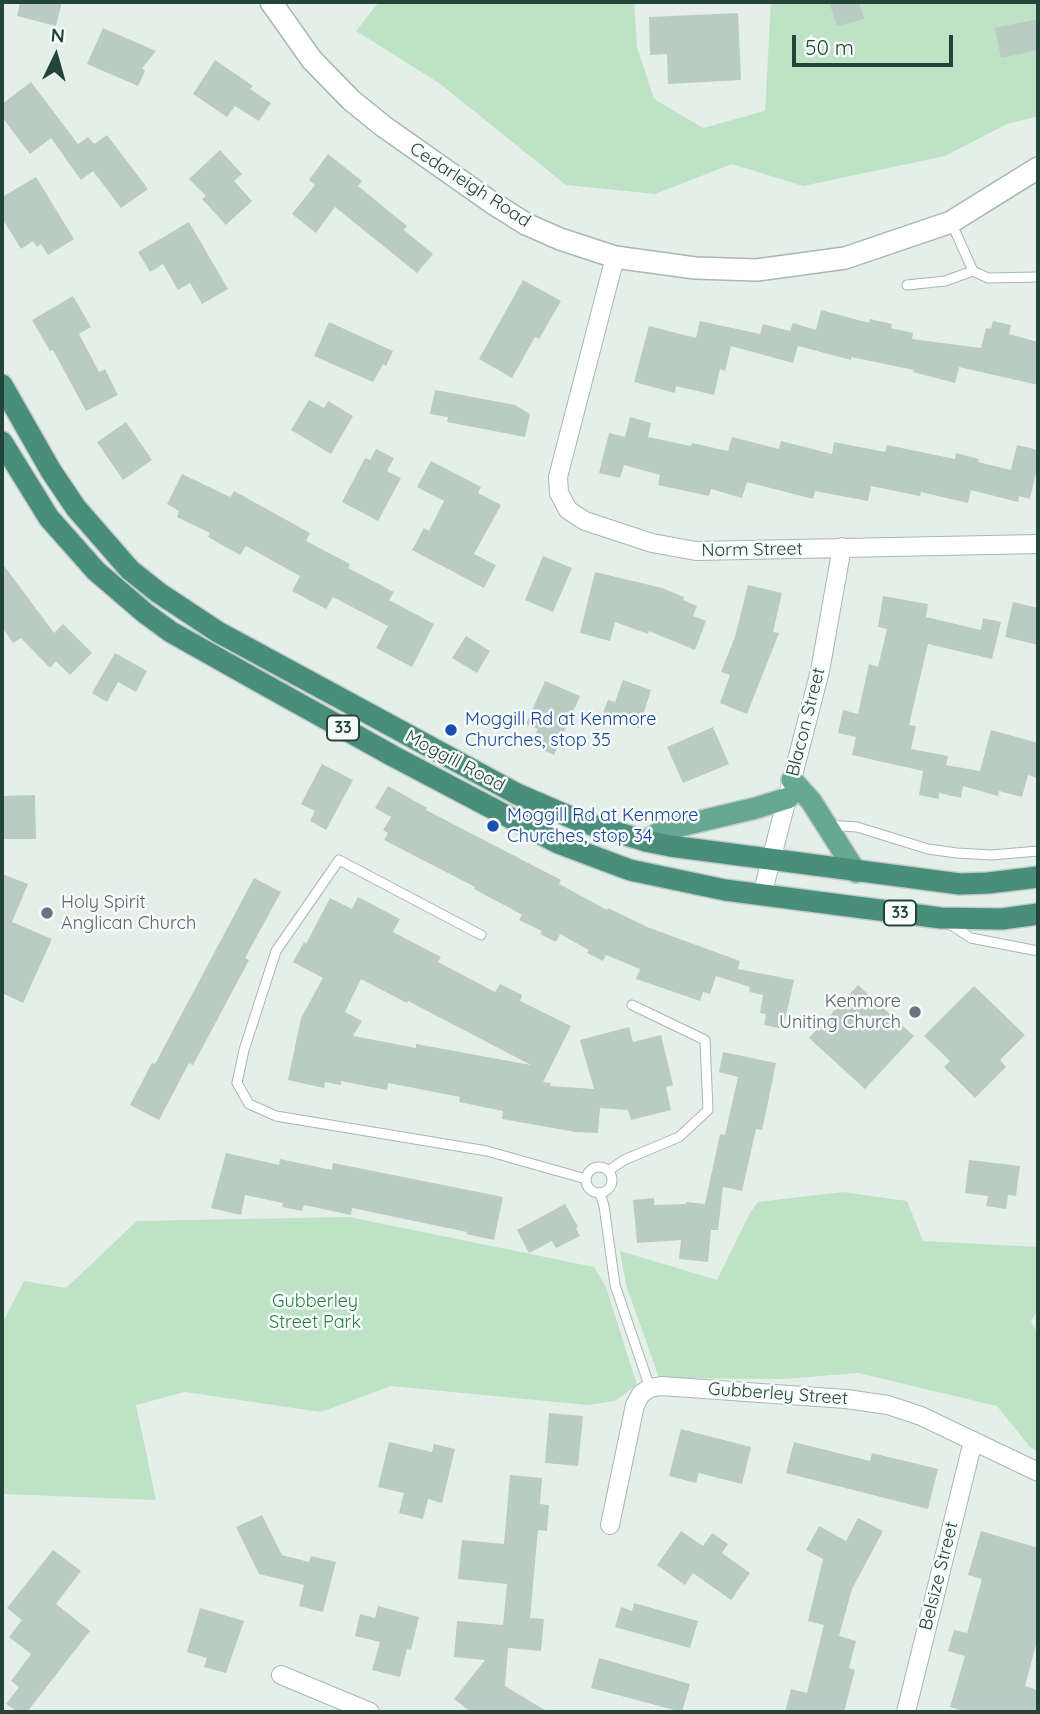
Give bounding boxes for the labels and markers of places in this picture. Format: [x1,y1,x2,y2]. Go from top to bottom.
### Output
place label: Moggill Rd at Kenmore Churches, stop 35 [465,709,656,752]
marker: Moggill Rd at Kenmore Churches, stop 35 [443,722,459,738]
place label: Moggill Rd at Kenmore Churches, stop 34 [507,805,698,848]
marker: Moggill Rd at Kenmore Churches, stop 34 [485,818,501,834]
place label: Holy Spirit Anglican Church [61,892,196,934]
marker: Holy Spirit Anglican Church [39,905,55,921]
place label: Kenmore Uniting Church [779,991,901,1034]
marker: Kenmore Uniting Church [907,1004,923,1020]

